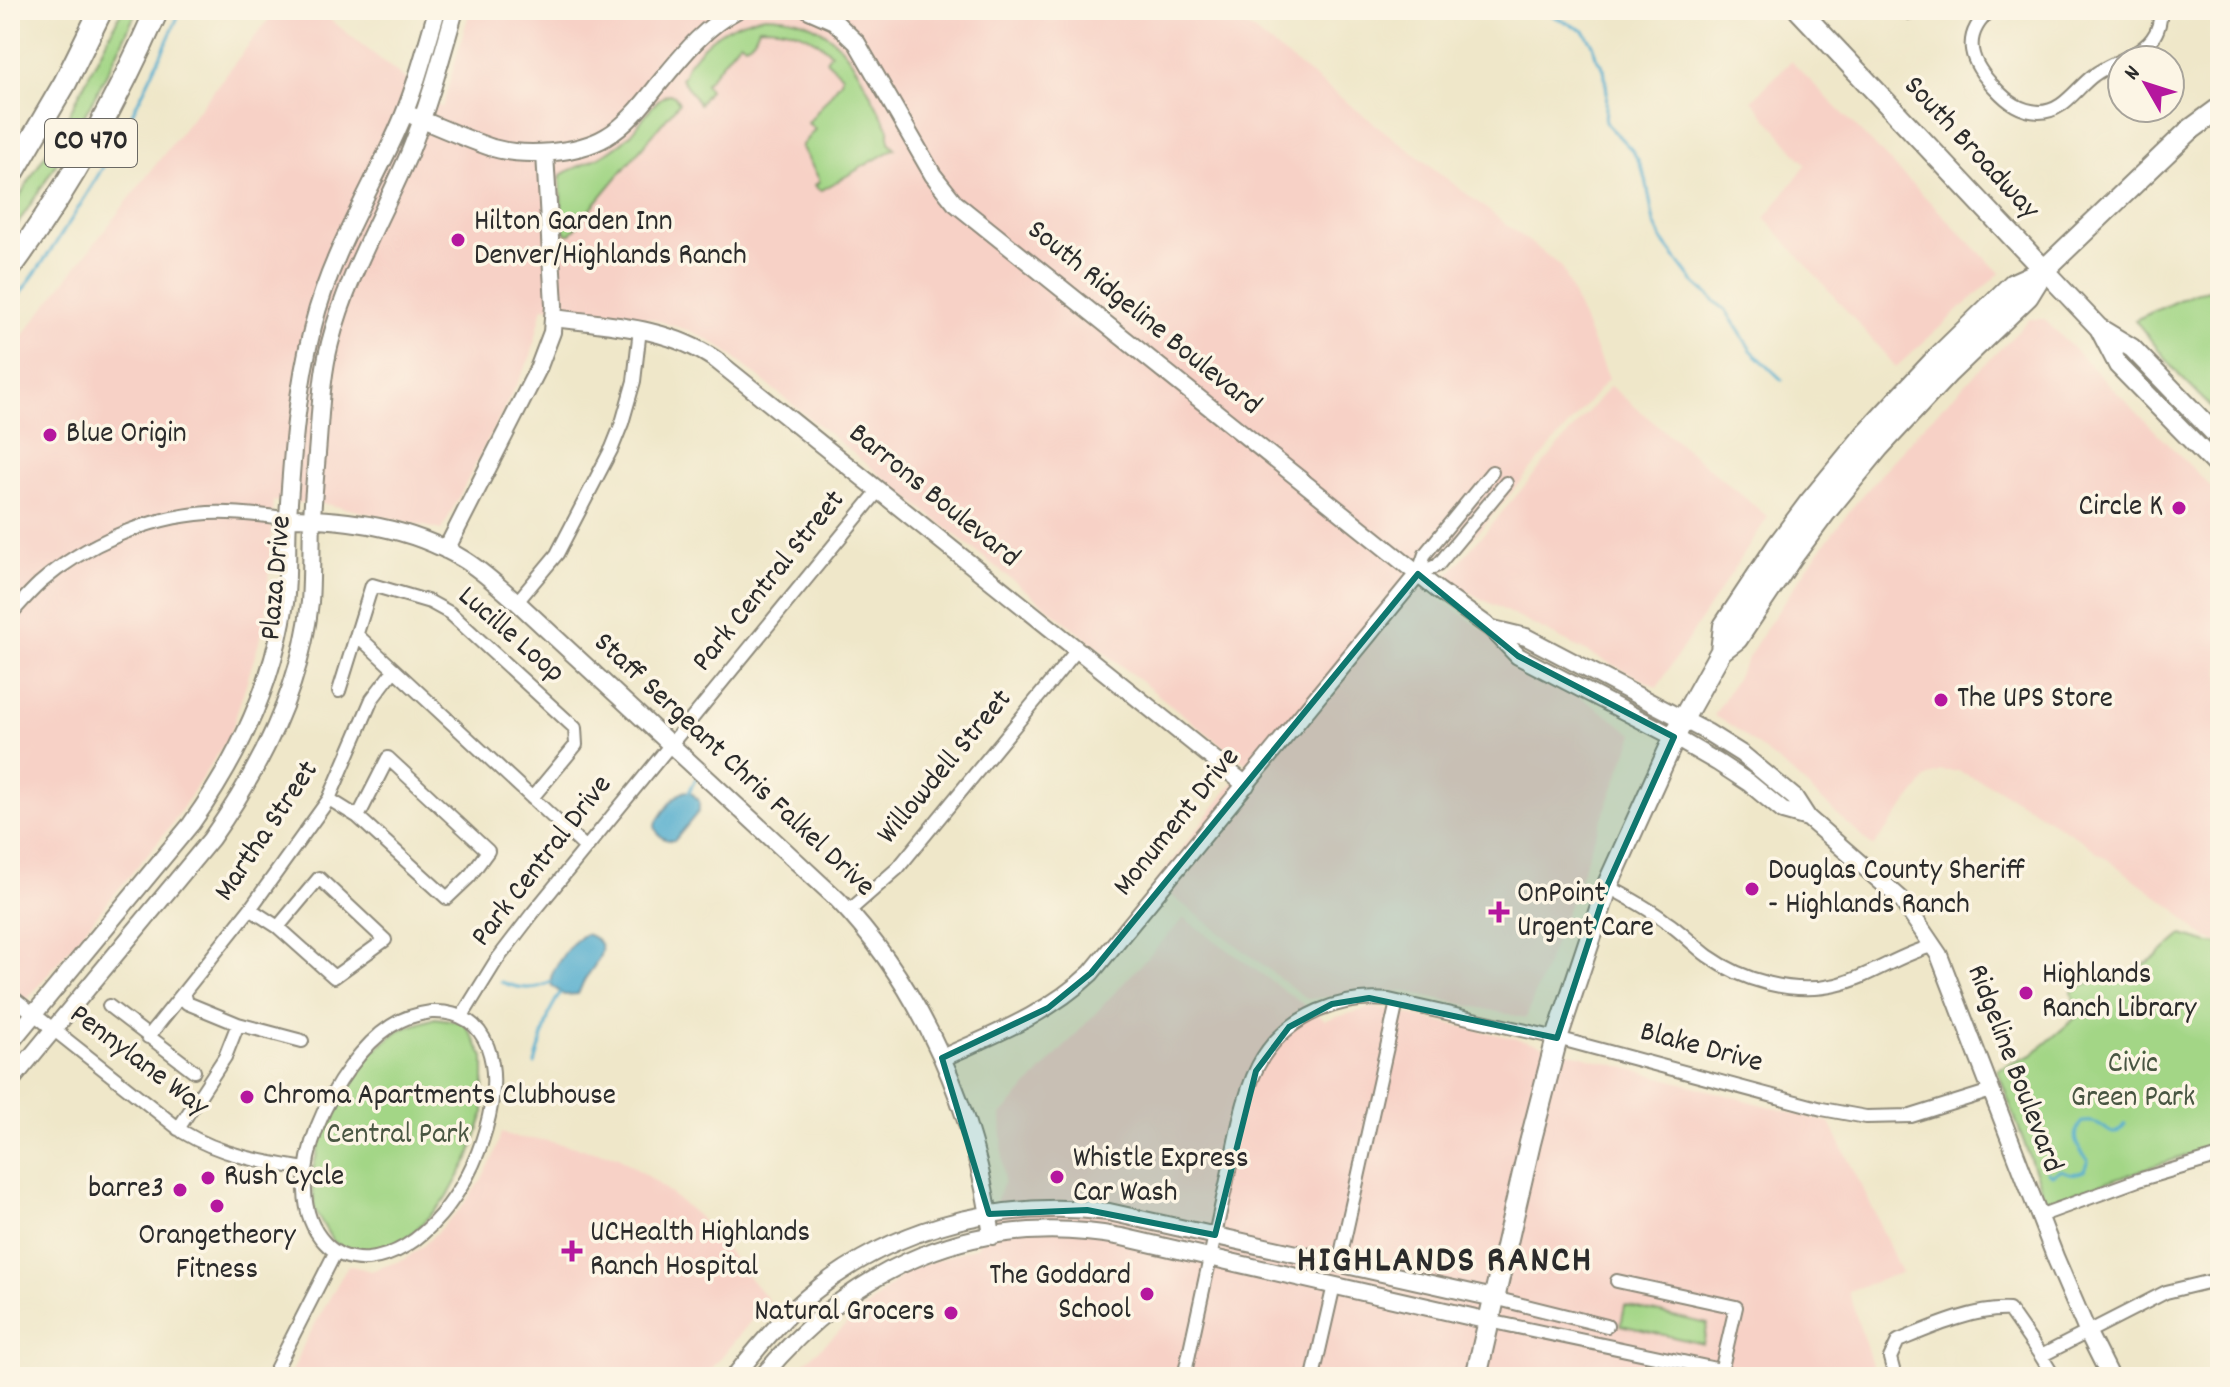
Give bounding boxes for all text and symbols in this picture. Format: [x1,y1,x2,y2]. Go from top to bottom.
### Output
north arrow [2106,44,2186,124]
text: N [2118,60,2149,88]
street label: South Broadway [1892,67,2049,231]
road number: CO 470 [45,119,137,167]
place label: Hilton Garden Inn Denver/Highlands Ranch [474,202,747,279]
street label: South Ridgeline Boulevard [1016,211,1270,427]
marker: Hilton Garden Inn Denver/Highlands Ranch [449,231,467,249]
place label: Blue Origin [66,414,187,457]
street label: Barrons Boulevard [838,414,1028,580]
marker: Blue Origin [41,426,59,444]
street label: Park Central Street [683,482,857,682]
place label: Circle K [2078,487,2163,530]
marker: Circle K [2170,499,2188,517]
street label: Plaza Drive [251,514,305,642]
street label: Lucille Loop [447,577,573,695]
street label: Staff Sergeant Chris Falkel Drive [582,623,884,909]
place label: The UPS Store [1957,679,2113,722]
street label: Willowdell Street [868,681,1024,855]
marker: The UPS Store [1932,691,1950,709]
street label: Monument Drive [1104,739,1252,907]
street label: Martha Street [205,753,331,911]
street label: Park Central Drive [462,767,624,957]
place label: Douglas County Sheriff - Highlands Ranch [1768,851,2026,928]
place label: OnPoint Urgent Care [1517,874,1654,951]
marker: Douglas County Sheriff - Highlands Ranch [1743,880,1761,898]
marker: OnPoint Urgent Care [1488,901,1510,923]
place label: Highlands Ranch Library [2042,955,2197,1032]
street label: Ridgeline Boulevard [1954,959,2072,1179]
marker: Highlands Ranch Library [2017,984,2035,1002]
street label: Pennylane Way [59,995,218,1129]
street label: Blake Drive [1635,1012,1767,1086]
park label: Civic Green Park [2071,1044,2195,1121]
place label: Chroma Apartments Clubhouse [263,1076,616,1119]
marker: Chroma Apartments Clubhouse [238,1088,256,1106]
park label: Central Park [326,1115,470,1158]
place label: Whistle Express Car Wash [1073,1139,1249,1216]
place label: Rush Cycle [224,1157,344,1200]
marker: Whistle Express Car Wash [1048,1168,1066,1186]
place label: barre3 [88,1169,164,1212]
marker: Rush Cycle [199,1169,217,1187]
marker: barre3 [171,1181,189,1199]
marker: Orangetheory Fitness [208,1197,226,1215]
place label: UCHealth Highlands Ranch Hospital [590,1213,810,1290]
place label: Orangetheory Fitness [138,1216,296,1293]
district label: HIGHLANDS RANCH [1297,1235,1593,1290]
marker: UCHealth Highlands Ranch Hospital [561,1240,583,1262]
place label: The Goddard School [989,1256,1131,1333]
marker: The Goddard School [1138,1285,1156,1303]
place label: Natural Grocers [754,1292,935,1335]
marker: Natural Grocers [942,1304,960,1322]

